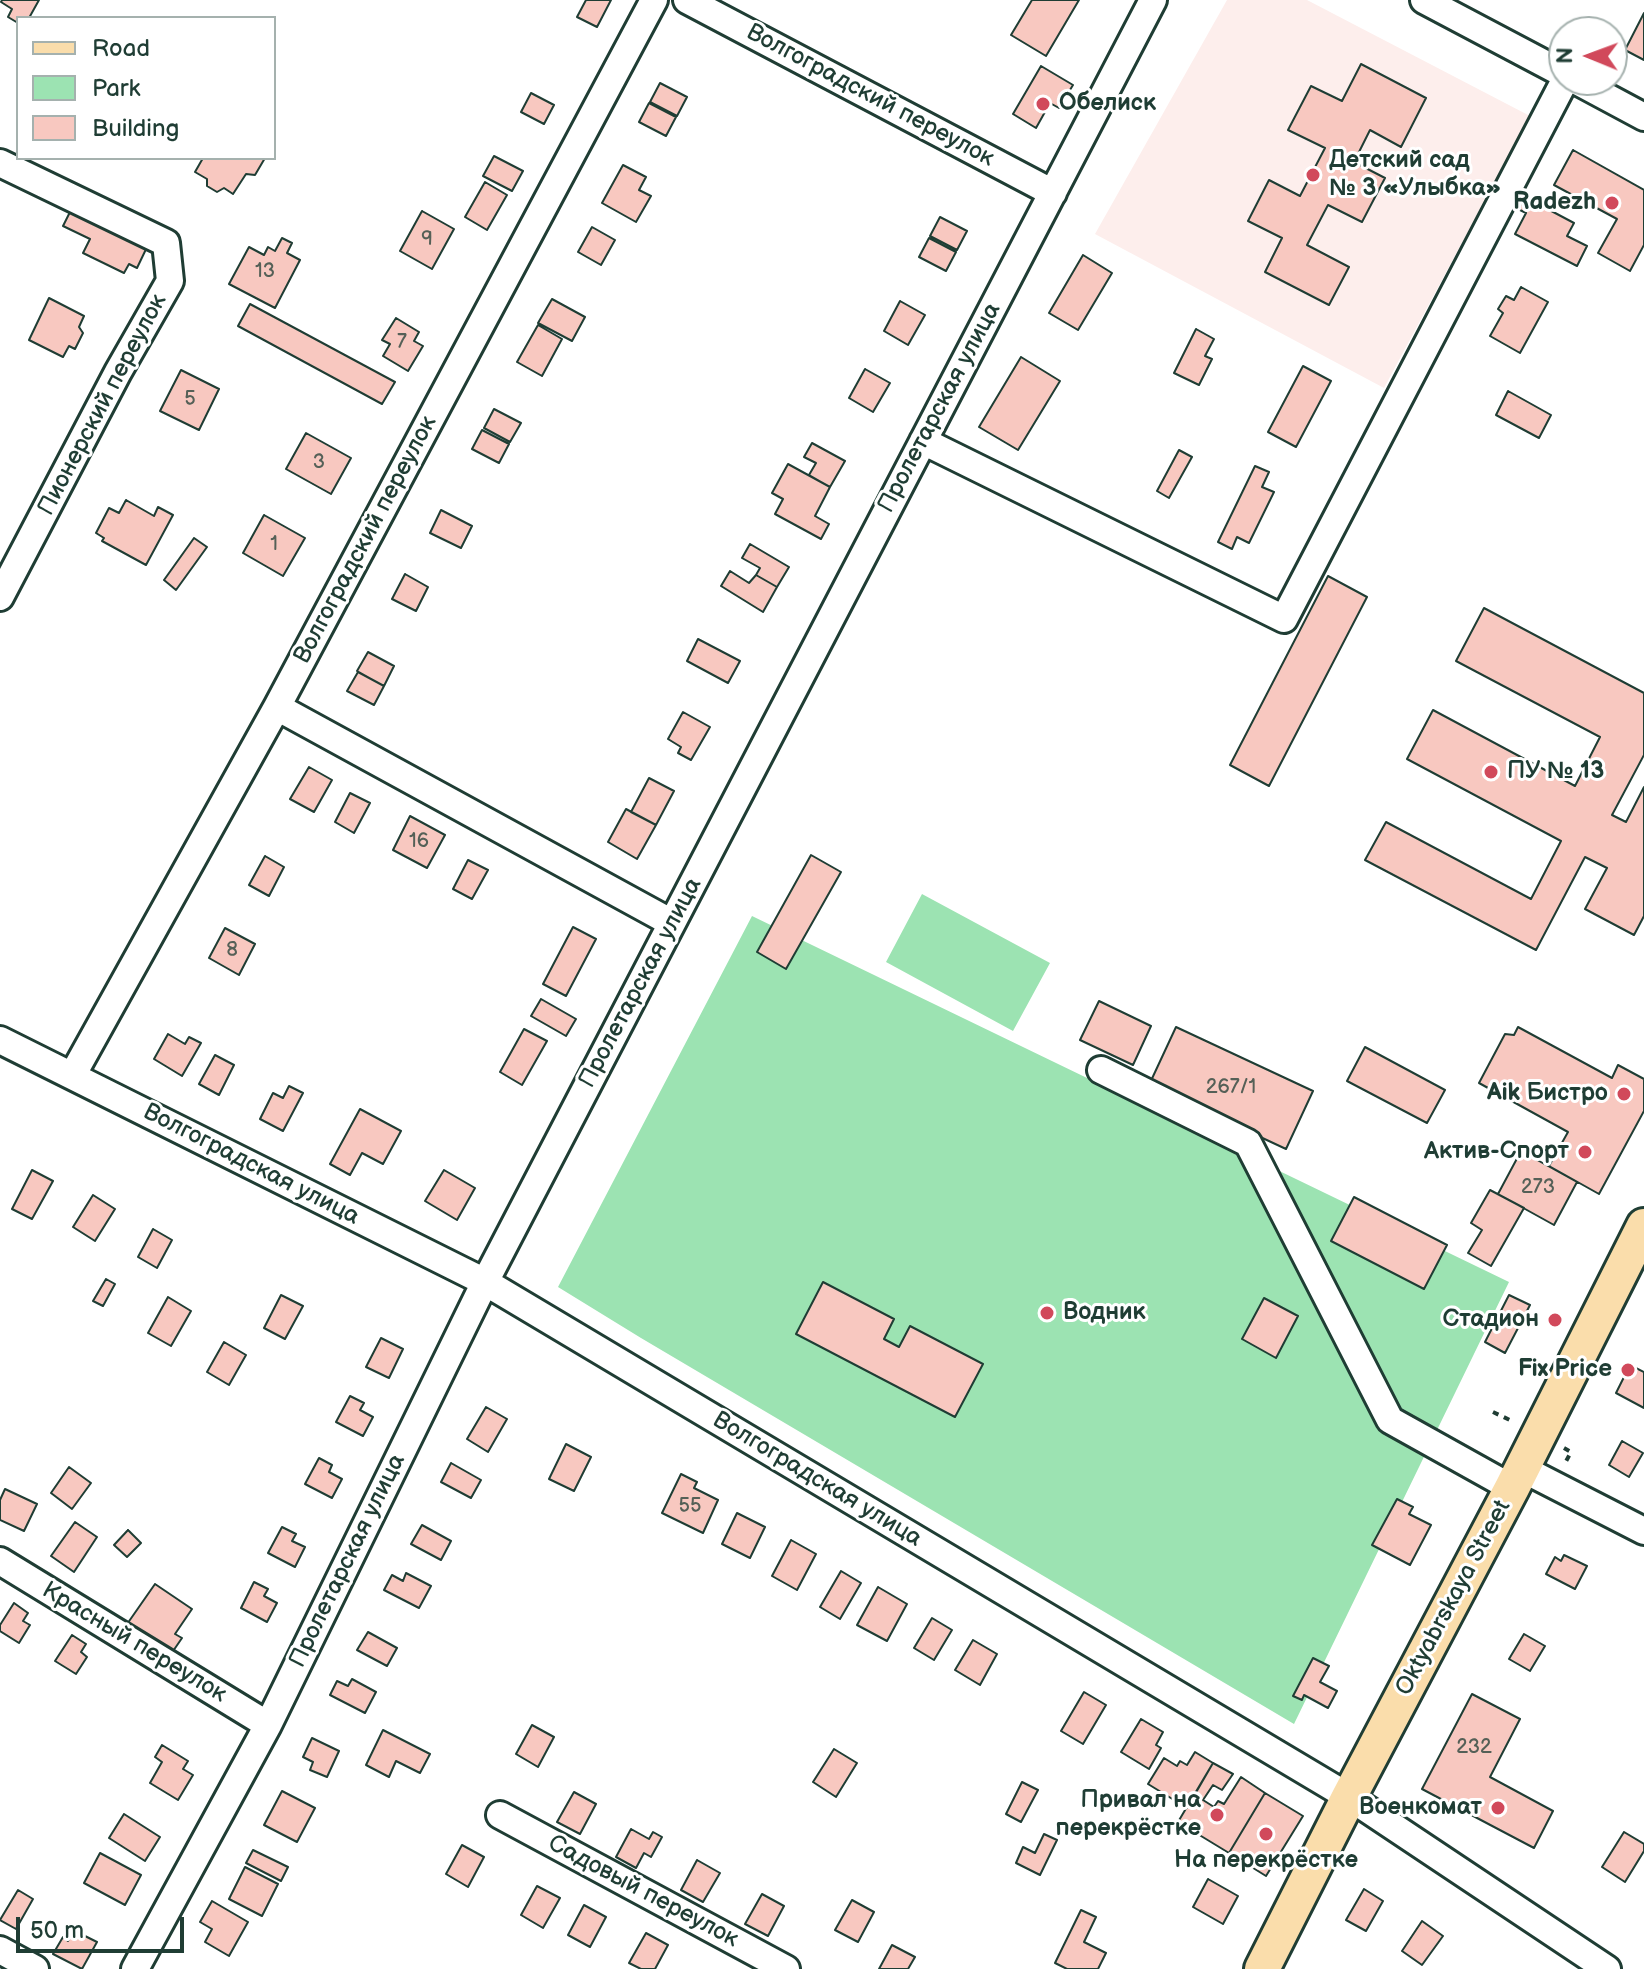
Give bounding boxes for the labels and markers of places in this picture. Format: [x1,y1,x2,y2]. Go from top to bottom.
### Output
place label: Обелиск [1059,90,1156,118]
marker: Обелиск [1034,95,1052,113]
place label: Детский сад № 3 «Улыбка» [1329,147,1501,203]
marker: Детский сад № 3 «Улыбка» [1304,166,1322,184]
place label: Radezh [1513,189,1596,217]
marker: Radezh [1603,194,1621,212]
place label: ПУ № 13 [1507,758,1604,786]
marker: ПУ № 13 [1482,763,1500,781]
place label: Aik Бистро [1487,1080,1608,1108]
marker: Aik Бистро [1615,1085,1633,1103]
place label: Актив-Спорт [1424,1138,1569,1166]
marker: Актив-Спорт [1576,1143,1594,1161]
place label: Водник [1063,1299,1145,1327]
marker: Водник [1038,1304,1056,1322]
place label: Стадион [1443,1306,1539,1334]
marker: Стадион [1546,1311,1564,1329]
place label: Fix Price [1518,1356,1612,1384]
marker: Fix Price [1619,1361,1637,1379]
place label: Привал на перекрёстке [1056,1787,1201,1843]
place label: Военкомат [1359,1794,1482,1822]
marker: Военкомат [1489,1799,1507,1817]
marker: Привал на перекрёстке [1208,1806,1226,1824]
marker: На перекрёстке [1257,1825,1275,1843]
place label: На перекрёстке [1174,1847,1358,1875]

